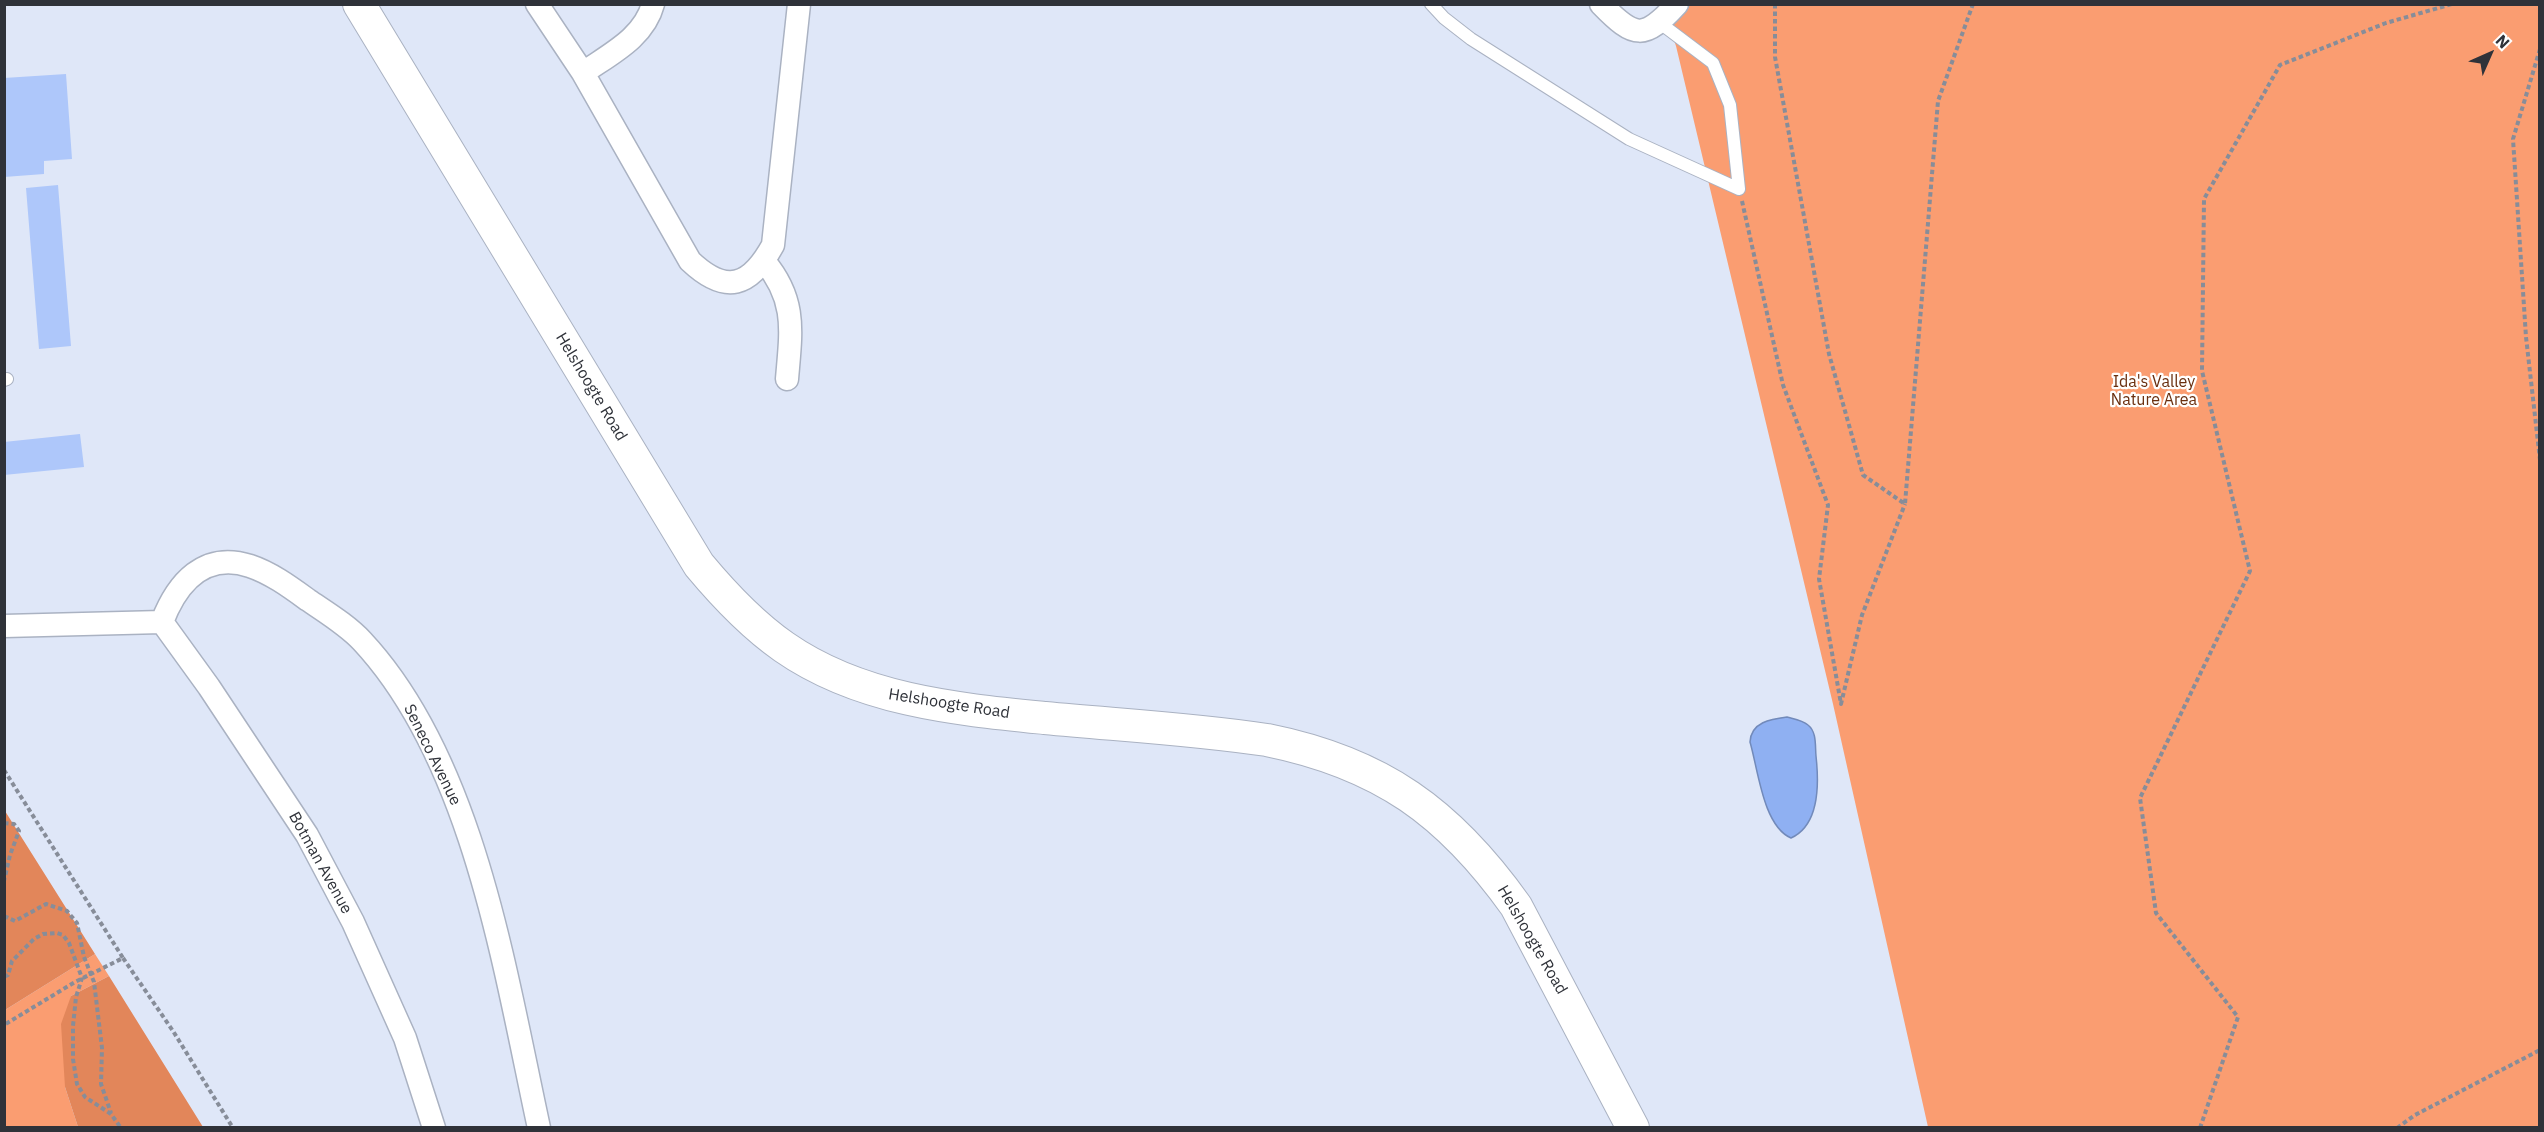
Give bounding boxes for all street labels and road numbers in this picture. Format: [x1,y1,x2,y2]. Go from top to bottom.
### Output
street label: Helshoogte Road [551,330,631,444]
street label: Helshoogte Road [887,685,1011,723]
street label: Seneco Avenue [399,701,465,809]
street label: Botman Avenue [284,809,356,917]
street label: Helshoogte Road [1493,882,1571,998]

